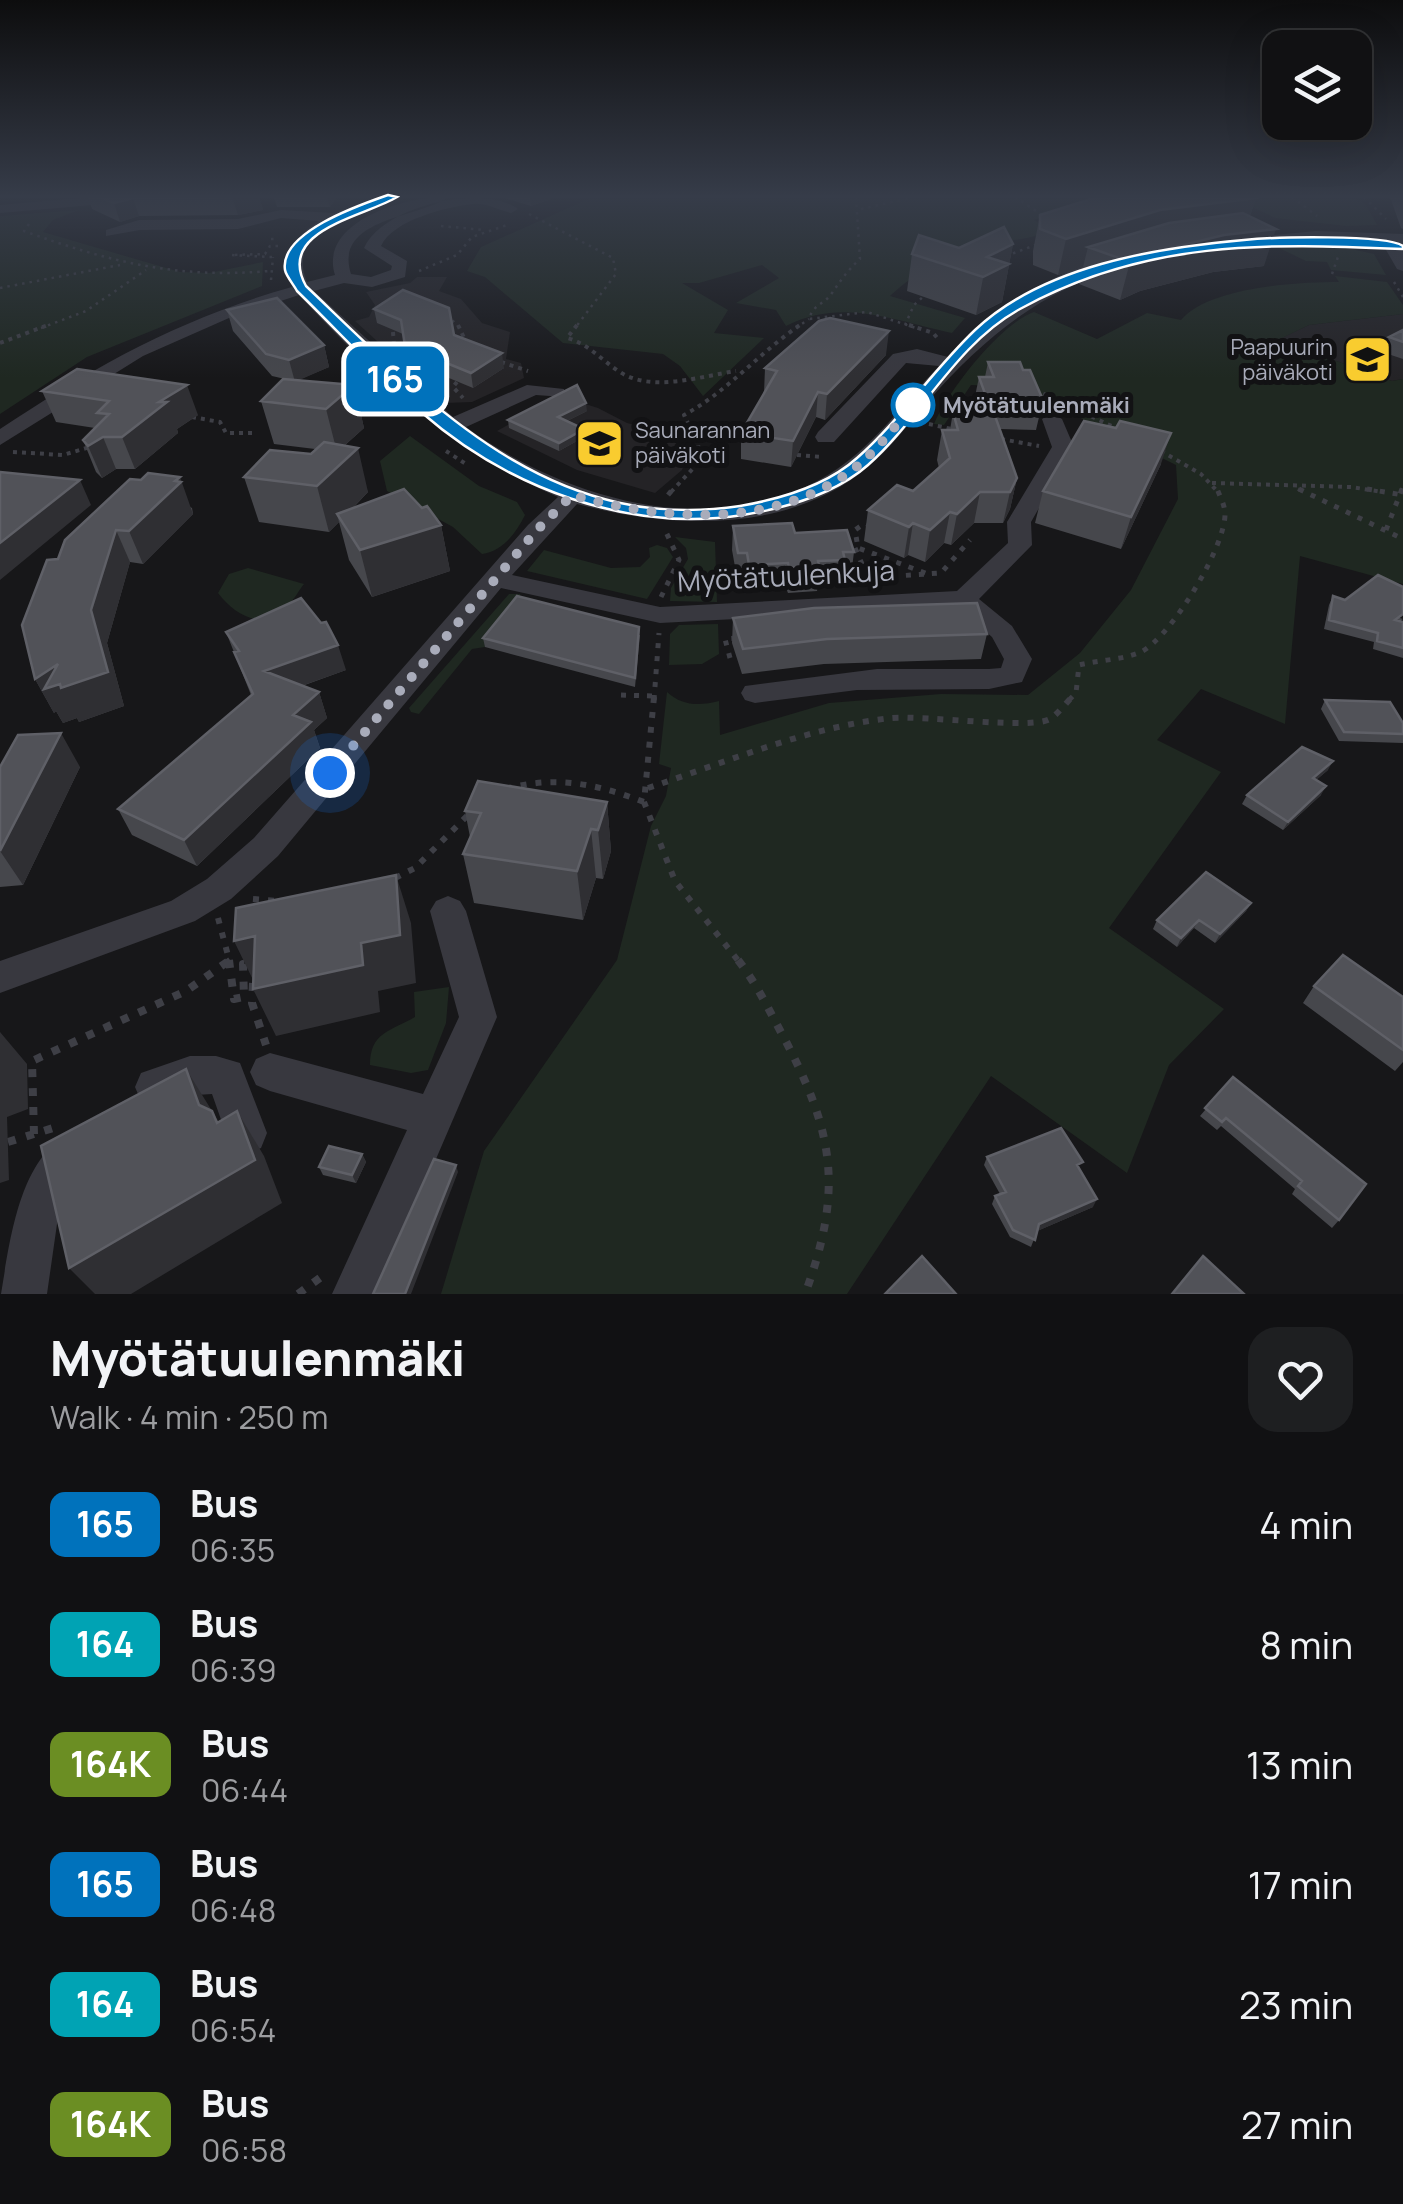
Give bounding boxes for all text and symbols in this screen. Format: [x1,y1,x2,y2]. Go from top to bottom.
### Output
map controls [1262,30,1372,140]
button: layers [1262,30,1372,140]
place label: Paapuurin päiväkoti [1230,332,1333,387]
school or university icon: Paapuurin päiväkoti [1342,334,1394,386]
line badge: 165 [338,346,452,412]
text: 165 [366,355,424,403]
marker: Myötätuulenmäki [892,384,934,426]
place label: Myötätuulenmäki [943,390,1130,420]
place label: Saunarannan päiväkoti [635,415,770,470]
school or university icon: Saunarannan päiväkoti [574,417,626,469]
street label: Myötätuulenkuja [676,550,896,600]
your location [305,748,355,798]
text: Myötätuulenmäki [50,1325,465,1390]
button: heart [1248,1327,1353,1432]
text: Walk · 4 min · 250 m [50,1395,328,1439]
text: Bus [190,1476,258,1528]
text: 4 min [1259,1498,1353,1550]
text: 165 [76,1500,134,1548]
text: 06:35 [190,1528,275,1572]
text: Bus [190,1596,258,1648]
text: 8 min [1260,1618,1353,1670]
text: 164 [76,1620,134,1668]
text: 06:39 [190,1648,277,1692]
text: Bus [201,1716,269,1768]
text: 13 min [1246,1738,1353,1790]
text: 164K [70,1740,151,1788]
text: 06:44 [201,1768,288,1812]
text: Bus [190,1836,258,1888]
text: 17 min [1248,1858,1353,1910]
text: 165 [76,1860,134,1908]
text: 06:48 [190,1888,276,1932]
text: Bus [190,1956,258,2008]
text: 23 min [1239,1978,1353,2030]
text: 164 [76,1980,134,2028]
text: 06:54 [190,2008,276,2052]
text: Bus [201,2076,269,2128]
text: 27 min [1241,2098,1353,2150]
text: 164K [70,2100,151,2148]
text: 06:58 [201,2128,287,2172]

